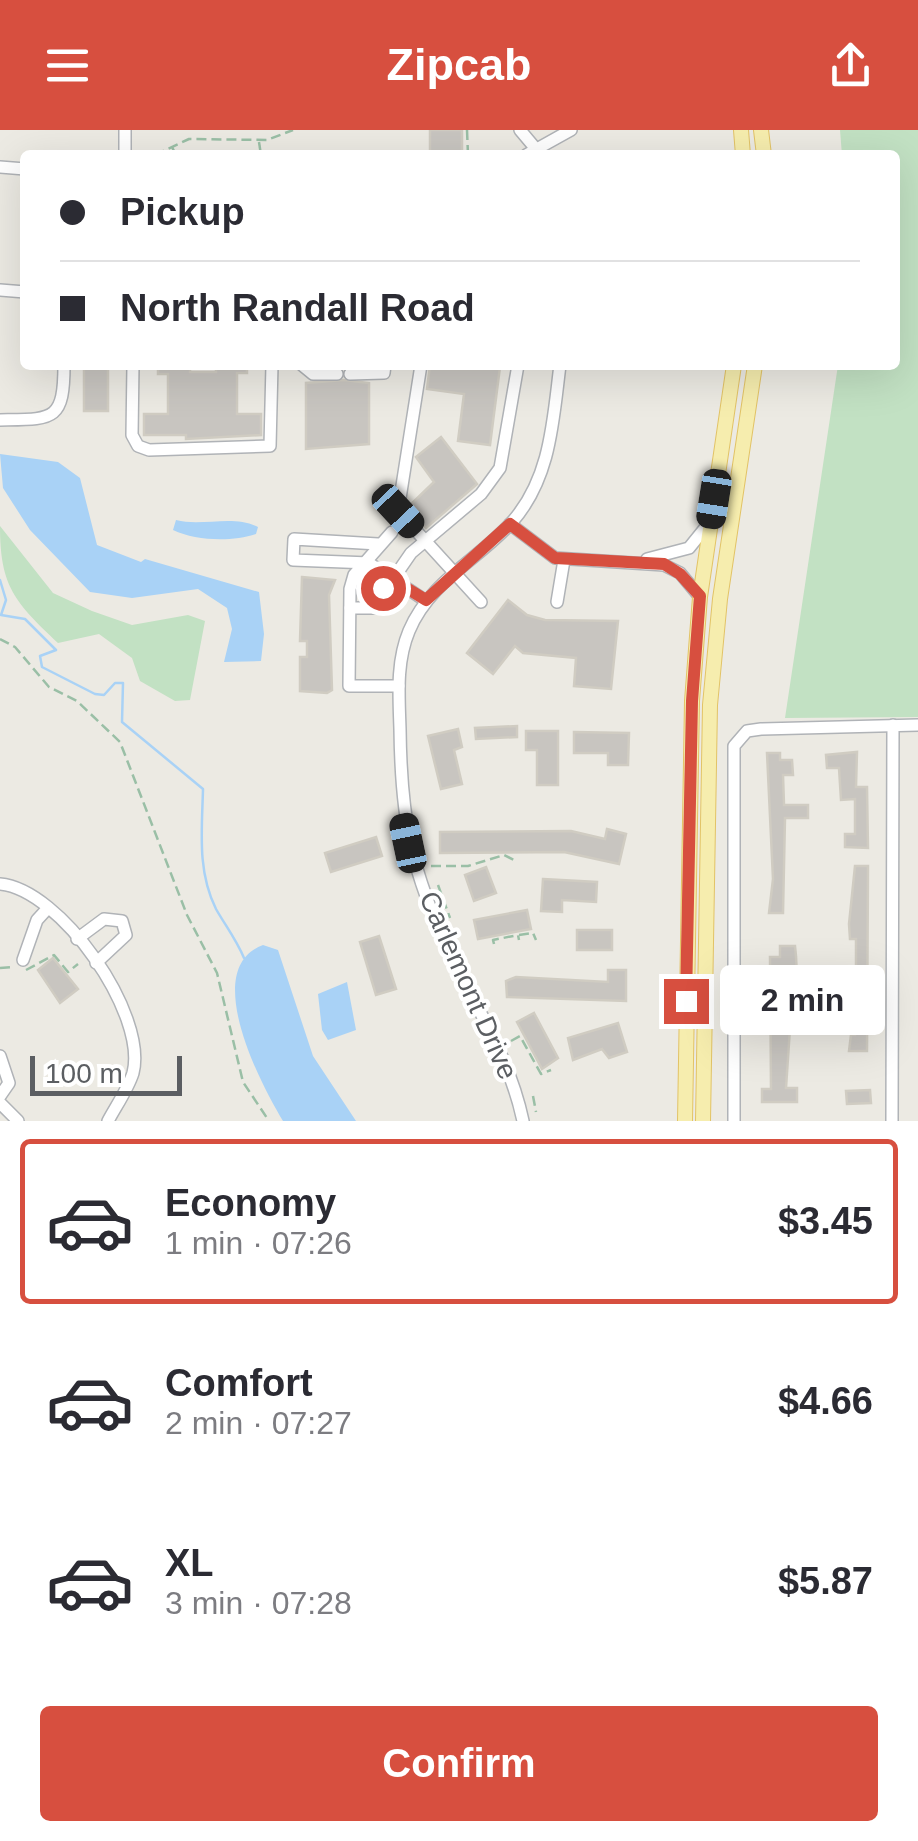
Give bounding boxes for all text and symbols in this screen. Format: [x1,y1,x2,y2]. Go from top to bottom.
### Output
icon: menu [40,38,95,93]
icon: share [823,38,878,93]
text: Zipcab [386,39,532,90]
text: Pickup [120,191,245,233]
text: North Randall Road [120,287,475,329]
car [694,467,734,531]
car [367,479,429,543]
route start [361,566,406,611]
car [387,811,429,875]
street label: Carlemont Drive [413,887,524,1084]
callout: 2 min [721,966,886,1036]
route end [664,979,709,1024]
text: 2 min [761,982,844,1018]
scale bar [30,1051,182,1096]
text: 100 m [45,1058,123,1089]
icon: car [45,1177,135,1267]
text: Economy [165,1182,336,1224]
text: $3.45 [778,1200,873,1242]
text: 1 min · 07:26 [165,1225,352,1261]
icon: car [45,1357,135,1447]
text: Comfort [165,1362,313,1404]
text: $4.66 [778,1380,873,1422]
text: 2 min · 07:27 [165,1405,352,1441]
icon: car [45,1537,135,1627]
text: XL [165,1542,214,1584]
text: $5.87 [778,1560,873,1602]
text: 3 min · 07:28 [165,1585,352,1621]
button: Confirm [40,1706,878,1821]

